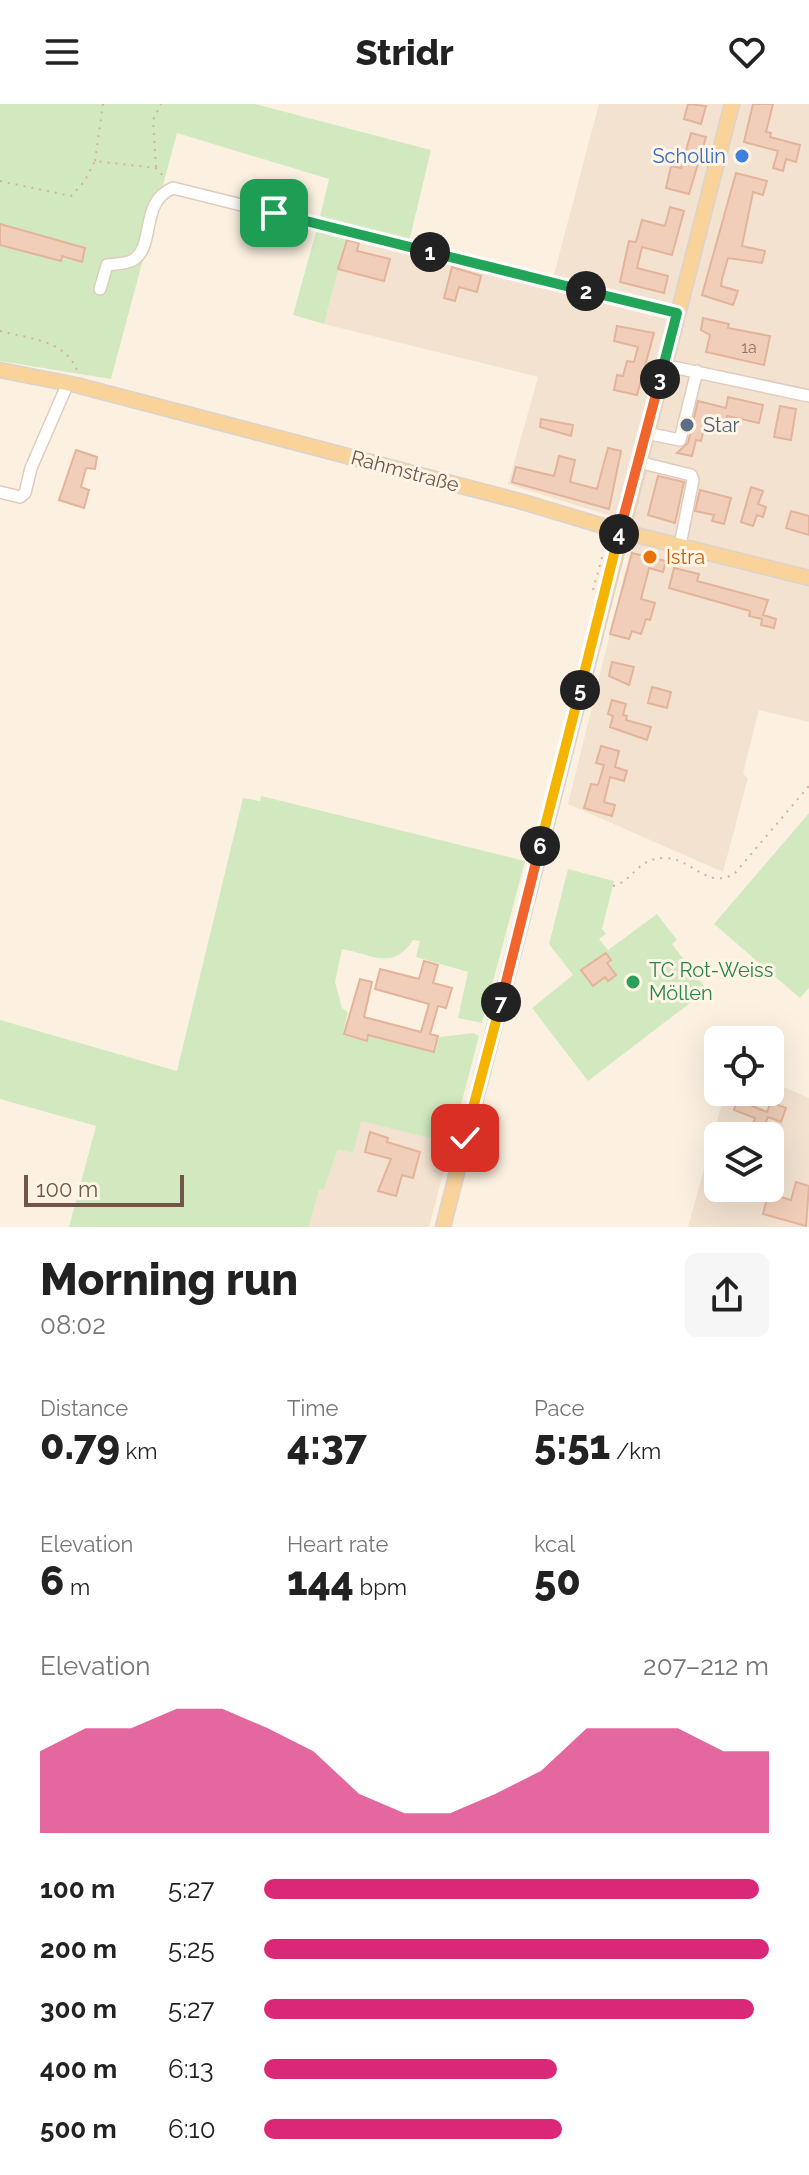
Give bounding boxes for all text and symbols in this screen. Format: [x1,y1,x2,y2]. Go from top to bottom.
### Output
icon: menu [40,30,84,74]
icon: heart [725,30,769,74]
text: Stridr [355,31,454,73]
place label: Schollin [652,144,726,168]
marker: Schollin [733,147,751,165]
pin [240,179,308,247]
icon: arrive [252,191,296,235]
pin: 1 [410,232,450,272]
text: 1 [425,239,435,265]
pin: 2 [566,271,606,311]
text: 2 [580,278,592,304]
house number: 1a [741,338,757,357]
pin: 3 [640,359,680,399]
text: 3 [654,366,666,392]
place label: Star [703,413,740,437]
marker: Star [678,416,696,434]
street label: Rahmstraße [348,445,462,497]
pin: 4 [599,514,639,554]
text: 4 [613,521,625,547]
place label: Istra [666,545,705,569]
marker: Istra [641,548,659,566]
pin: 5 [560,670,600,710]
text: 5 [574,677,586,703]
pin: 6 [520,826,560,866]
text: 6 [533,833,547,859]
place label: TC Rot-Weiss Möllen [649,958,773,1005]
marker: TC Rot-Weiss Möllen [624,973,642,991]
pin: 7 [481,982,521,1022]
text: 7 [495,989,507,1015]
map controls [704,1026,784,1202]
button: locate [704,1026,784,1106]
pin [431,1104,499,1172]
icon: check [443,1116,487,1160]
button: layers [704,1122,784,1202]
scale bar [24,1171,184,1207]
text: 100 m [36,1176,98,1202]
button: share [685,1253,769,1337]
text: Morning run [40,1254,298,1305]
text: 08:02 [40,1310,106,1340]
text: Distance [40,1395,128,1421]
text: Time [287,1395,338,1421]
text: Pace [534,1395,584,1421]
text: 0.79 [40,1421,120,1468]
text: 4:37 [287,1421,367,1468]
text: 5:51 [534,1421,610,1468]
text: km [120,1438,158,1464]
text: /km [610,1438,661,1464]
text: Elevation [40,1531,133,1557]
text: Heart rate [287,1531,388,1557]
text: kcal [534,1531,575,1557]
text: 6 [40,1557,64,1604]
text: 144 [287,1557,354,1604]
text: 50 [534,1557,581,1604]
text: m [64,1574,90,1600]
text: bpm [354,1574,407,1600]
text: Elevation [40,1651,150,1681]
text: 207–212 m [643,1651,769,1681]
text: 100 m [40,1874,115,1904]
text: 5:27 [168,1874,215,1904]
text: 200 m [40,1934,117,1964]
text: 5:25 [168,1934,215,1964]
text: 300 m [40,1994,117,2024]
text: 5:27 [168,1994,215,2024]
text: 400 m [40,2054,117,2084]
text: 6:13 [168,2054,214,2084]
text: 500 m [40,2114,117,2144]
text: 6:10 [168,2114,216,2144]

